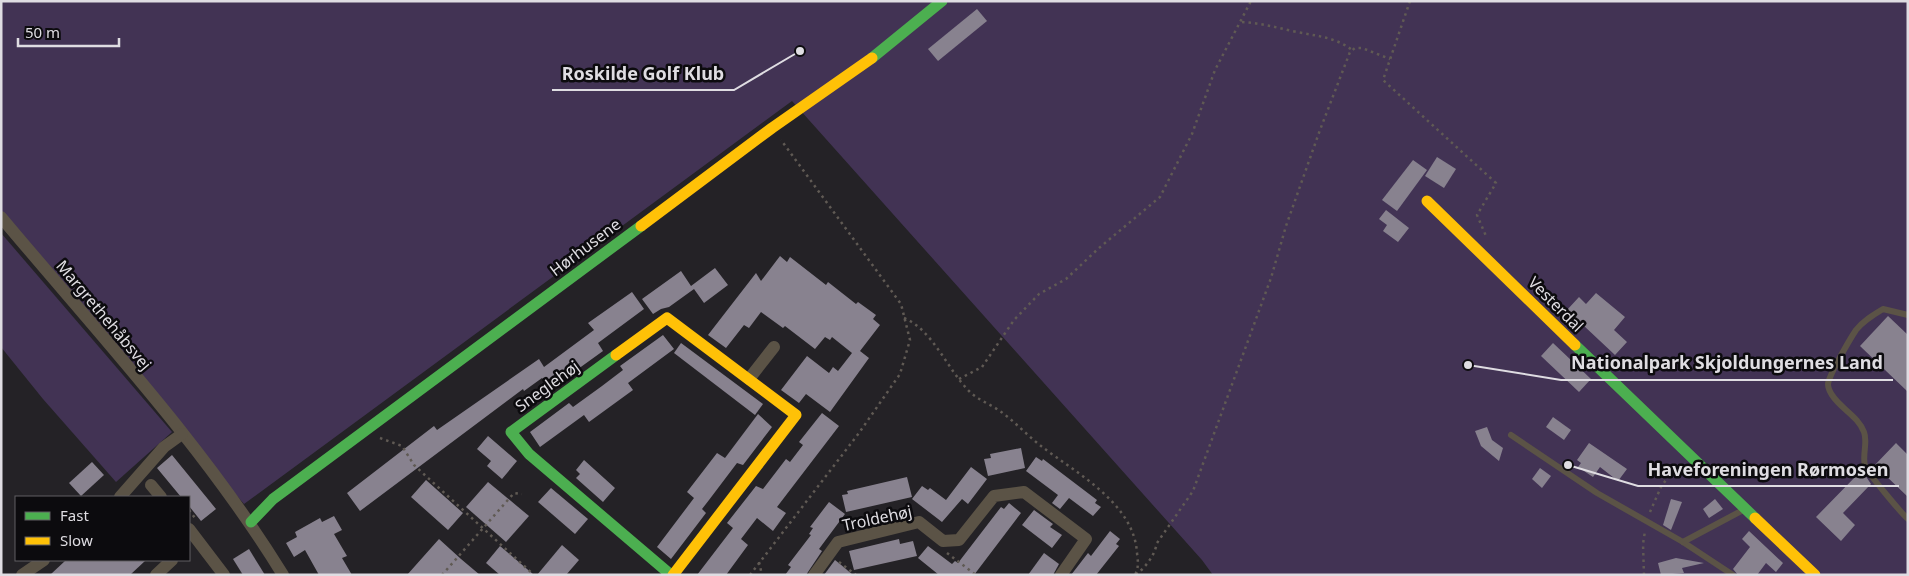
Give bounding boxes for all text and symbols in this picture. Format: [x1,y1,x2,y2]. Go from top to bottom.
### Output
scale bar [18,15,119,47]
text: 50 m [25,22,60,42]
callout: Roskilde Golf Klub [552,57,734,90]
text: Roskilde Golf Klub [562,61,724,85]
street label: Hørhusene [545,213,625,281]
street label: Margrethehåbsvej [51,255,157,375]
street label: Vesterdal [1523,271,1589,337]
callout: Nationalpark Skjoldungernes Land [1561,347,1893,380]
text: Nationalpark Skjoldungernes Land [1571,350,1883,374]
street label: Sneglehøj [510,355,584,417]
callout: Haveforeningen Rørmosen [1638,453,1899,486]
text: Haveforeningen Rørmosen [1648,457,1888,481]
legend [15,496,190,561]
street label: Troldehøj [840,500,914,536]
text: Fast [60,505,89,525]
text: Slow [60,530,93,550]

